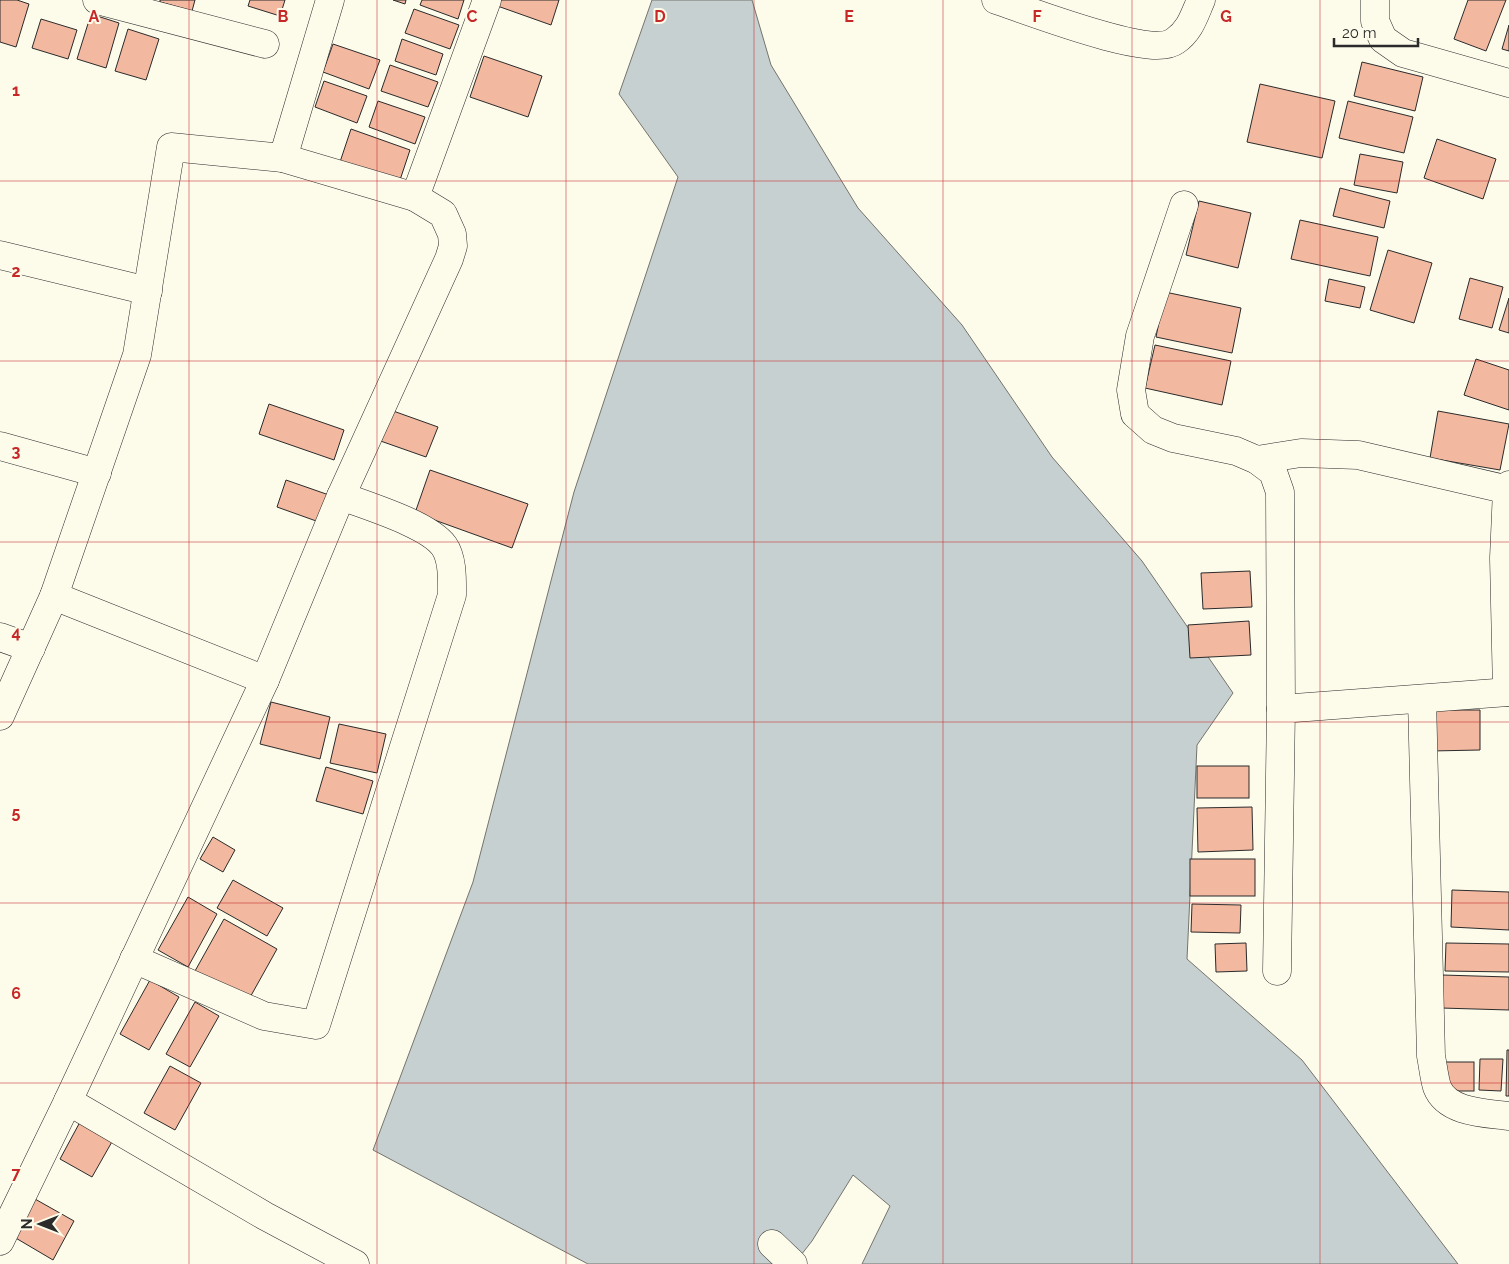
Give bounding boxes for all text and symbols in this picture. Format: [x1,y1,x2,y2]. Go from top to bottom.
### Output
text: A [89,7,100,26]
text: B [278,7,289,26]
text: C [467,7,478,26]
text: D [654,7,666,26]
text: E [844,7,854,26]
text: F [1032,7,1042,26]
text: G [1220,7,1232,26]
scale bar [1334,15,1418,47]
text: 20 m [1342,24,1377,42]
text: 1 [12,81,20,100]
text: 2 [11,262,21,281]
text: 3 [12,442,21,461]
text: 4 [11,623,21,642]
text: 5 [12,803,21,822]
text: 6 [11,984,21,1003]
text: 7 [12,1164,21,1183]
north arrow [15,1199,65,1249]
text: N [19,1219,35,1229]

